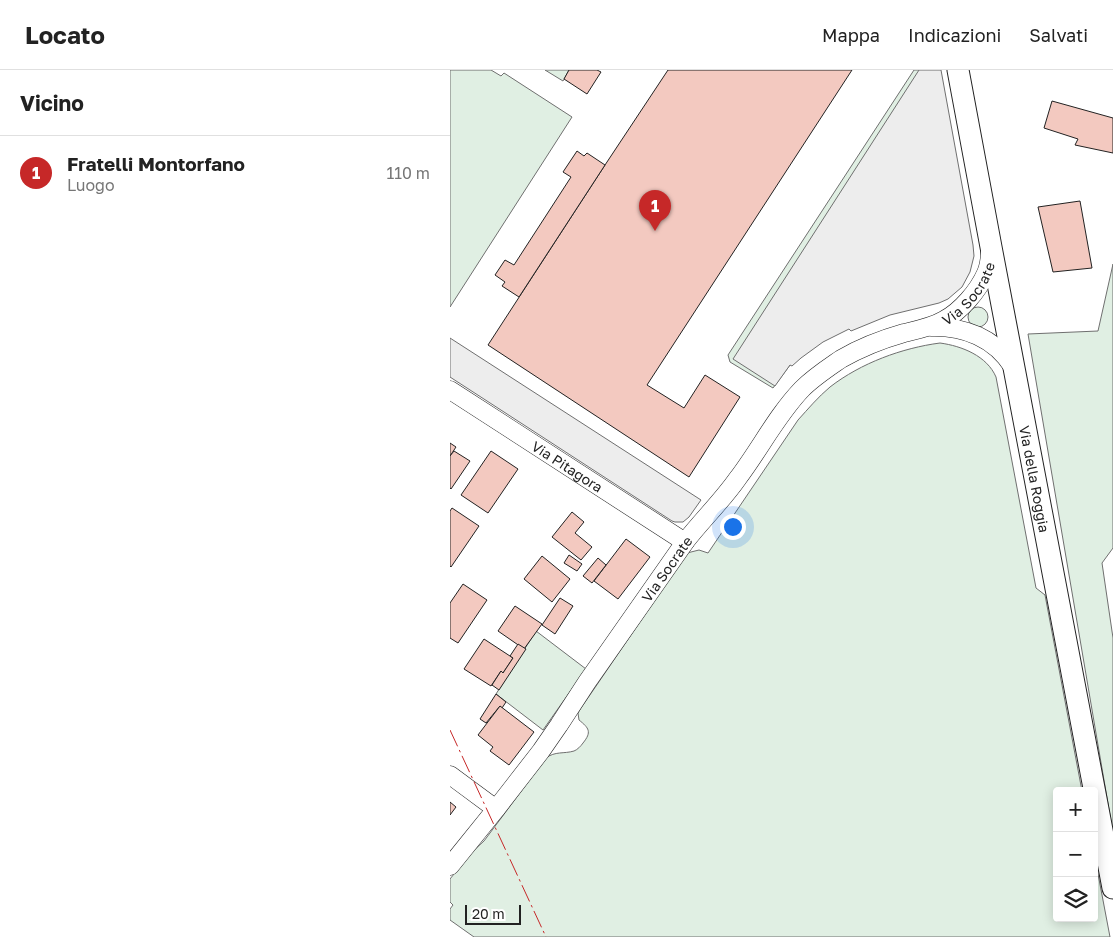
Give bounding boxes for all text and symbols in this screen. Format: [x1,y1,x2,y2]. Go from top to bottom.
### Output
text: Locato [25,20,105,49]
text: Mappa [822,24,880,46]
text: Indicazioni [908,24,1001,46]
text: Salvati [1029,24,1088,46]
text: Vicino [20,90,84,116]
text: Fratelli Montorfano [67,152,245,175]
text: 1 [32,163,40,183]
text: 110 m [386,163,430,183]
text: Luogo [67,175,115,195]
pin: 1 [639,190,671,231]
street label: Via Socrate [938,260,997,328]
street label: Via della Roggia [1017,424,1054,534]
street label: Via Pitagora [529,437,606,495]
your location [720,514,746,540]
street label: Via Socrate [637,532,695,605]
map controls [1053,787,1098,922]
button: + [1053,787,1098,832]
button: − [1053,832,1098,877]
button: layers [1053,877,1098,922]
scale bar [465,902,521,925]
text: 20 m [472,905,505,922]

